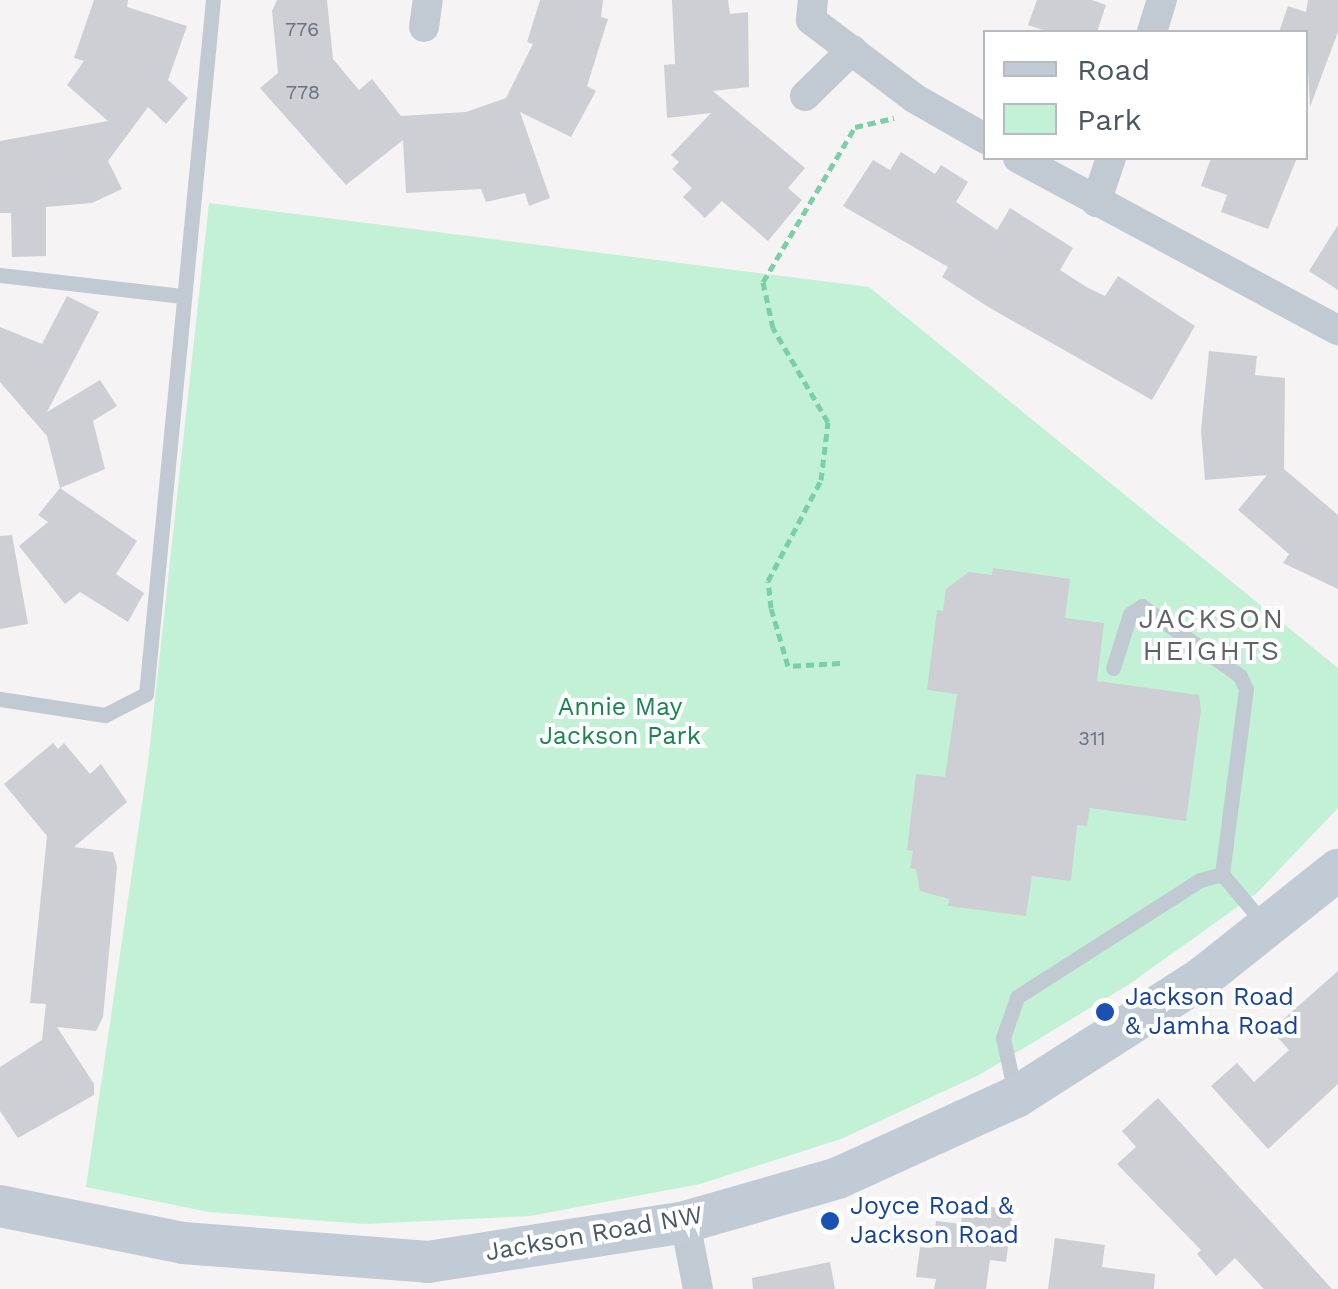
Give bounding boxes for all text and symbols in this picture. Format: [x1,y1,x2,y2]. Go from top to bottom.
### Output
house number: 776 [285,17,319,41]
legend [983,30,1308,160]
text: Road [1077,52,1150,87]
house number: 778 [286,80,320,104]
text: Park [1077,102,1142,137]
district label: JACKSON HEIGHTS [1139,602,1285,668]
park label: Annie May Jackson Park [539,693,701,752]
house number: 311 [1078,726,1106,750]
place label: Jackson Road & Jamha Road [1125,983,1300,1042]
marker: Jackson Road & Jamha Road [1094,1001,1116,1023]
place label: Joyce Road & Jackson Road [850,1192,1019,1251]
street label: Jackson Road NW [483,1200,705,1268]
marker: Joyce Road & Jackson Road [819,1210,841,1232]

